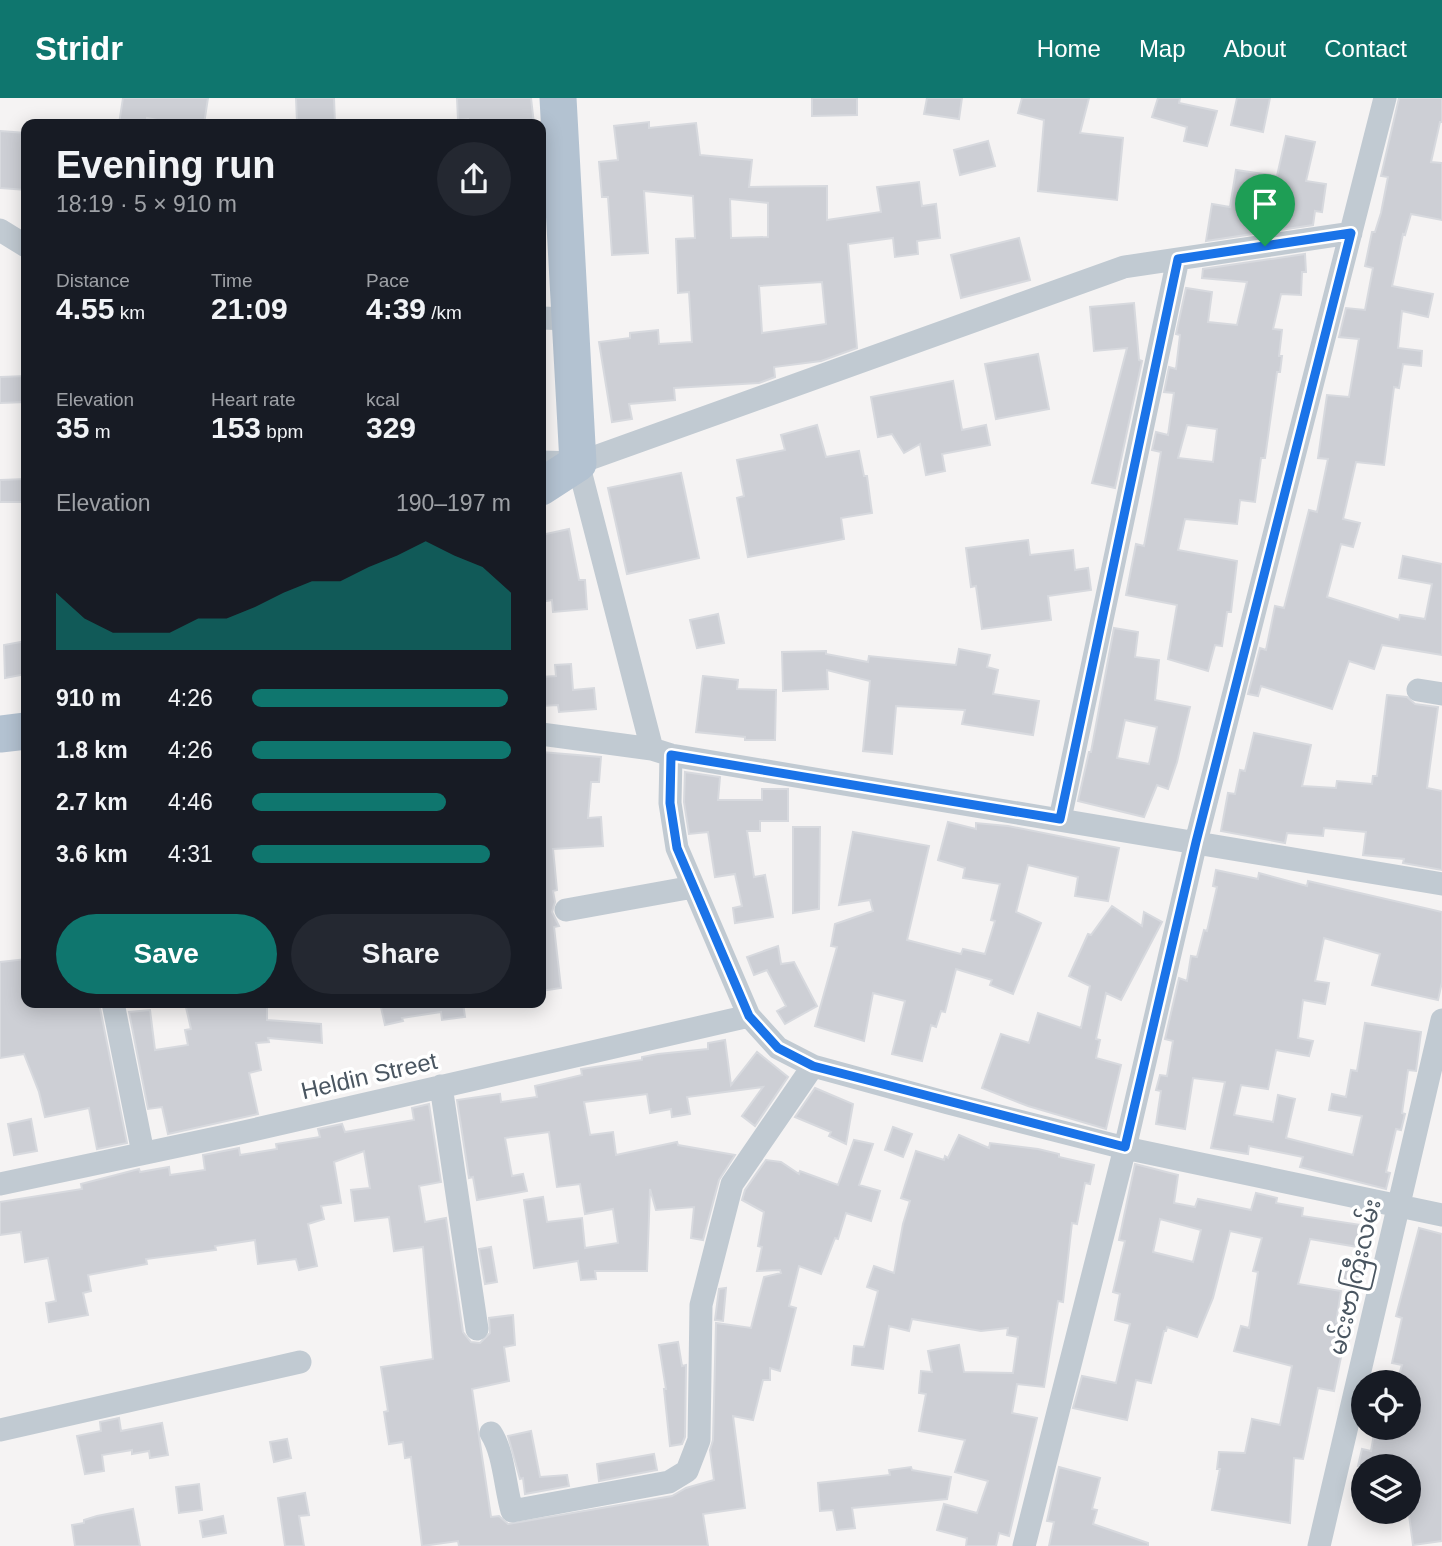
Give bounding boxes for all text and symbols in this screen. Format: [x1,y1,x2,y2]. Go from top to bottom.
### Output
text: Stridr [35,30,123,67]
text: Home [1037,35,1101,62]
text: Map [1139,35,1186,62]
text: About [1224,35,1286,62]
text: Contact [1324,35,1407,62]
button: share [437,142,511,216]
text: Evening run [56,144,276,186]
pin [1235,174,1295,246]
icon: arrive [1246,185,1284,223]
text: 18:19 · 5 × 910 m [56,191,237,217]
text: Distance [56,270,130,291]
text: Time [211,270,253,291]
text: Pace [366,270,409,291]
text: 4.55 [56,292,114,325]
text: 21:09 [211,292,288,325]
text: 4:39 [366,292,426,325]
text: km [114,302,145,323]
text: /km [426,302,462,323]
text: Elevation [56,389,134,410]
text: Heart rate [211,389,295,410]
text: kcal [366,389,400,410]
text: 35 [56,411,89,444]
text: 153 [211,411,261,444]
text: 329 [366,411,416,444]
text: m [89,421,110,442]
text: bpm [261,421,303,442]
text: Elevation [56,490,151,516]
text: 190–197 m [396,490,511,516]
text: 910 m [56,685,121,711]
text: 4:26 [168,685,213,711]
text: 1.8 km [56,737,128,763]
text: 4:26 [168,737,213,763]
text: 2.7 km [56,789,128,815]
text: 4:46 [168,789,213,815]
text: 3.6 km [56,841,128,867]
text: 4:31 [168,841,213,867]
button: Save [56,914,277,994]
button: Share [291,914,511,994]
street label: Heldin Street [298,1047,440,1104]
street label: မင်းဗာကြီးလမ်း [1321,1196,1391,1359]
map controls [1351,1370,1421,1524]
button: locate [1351,1370,1421,1440]
button: layers [1351,1454,1421,1524]

